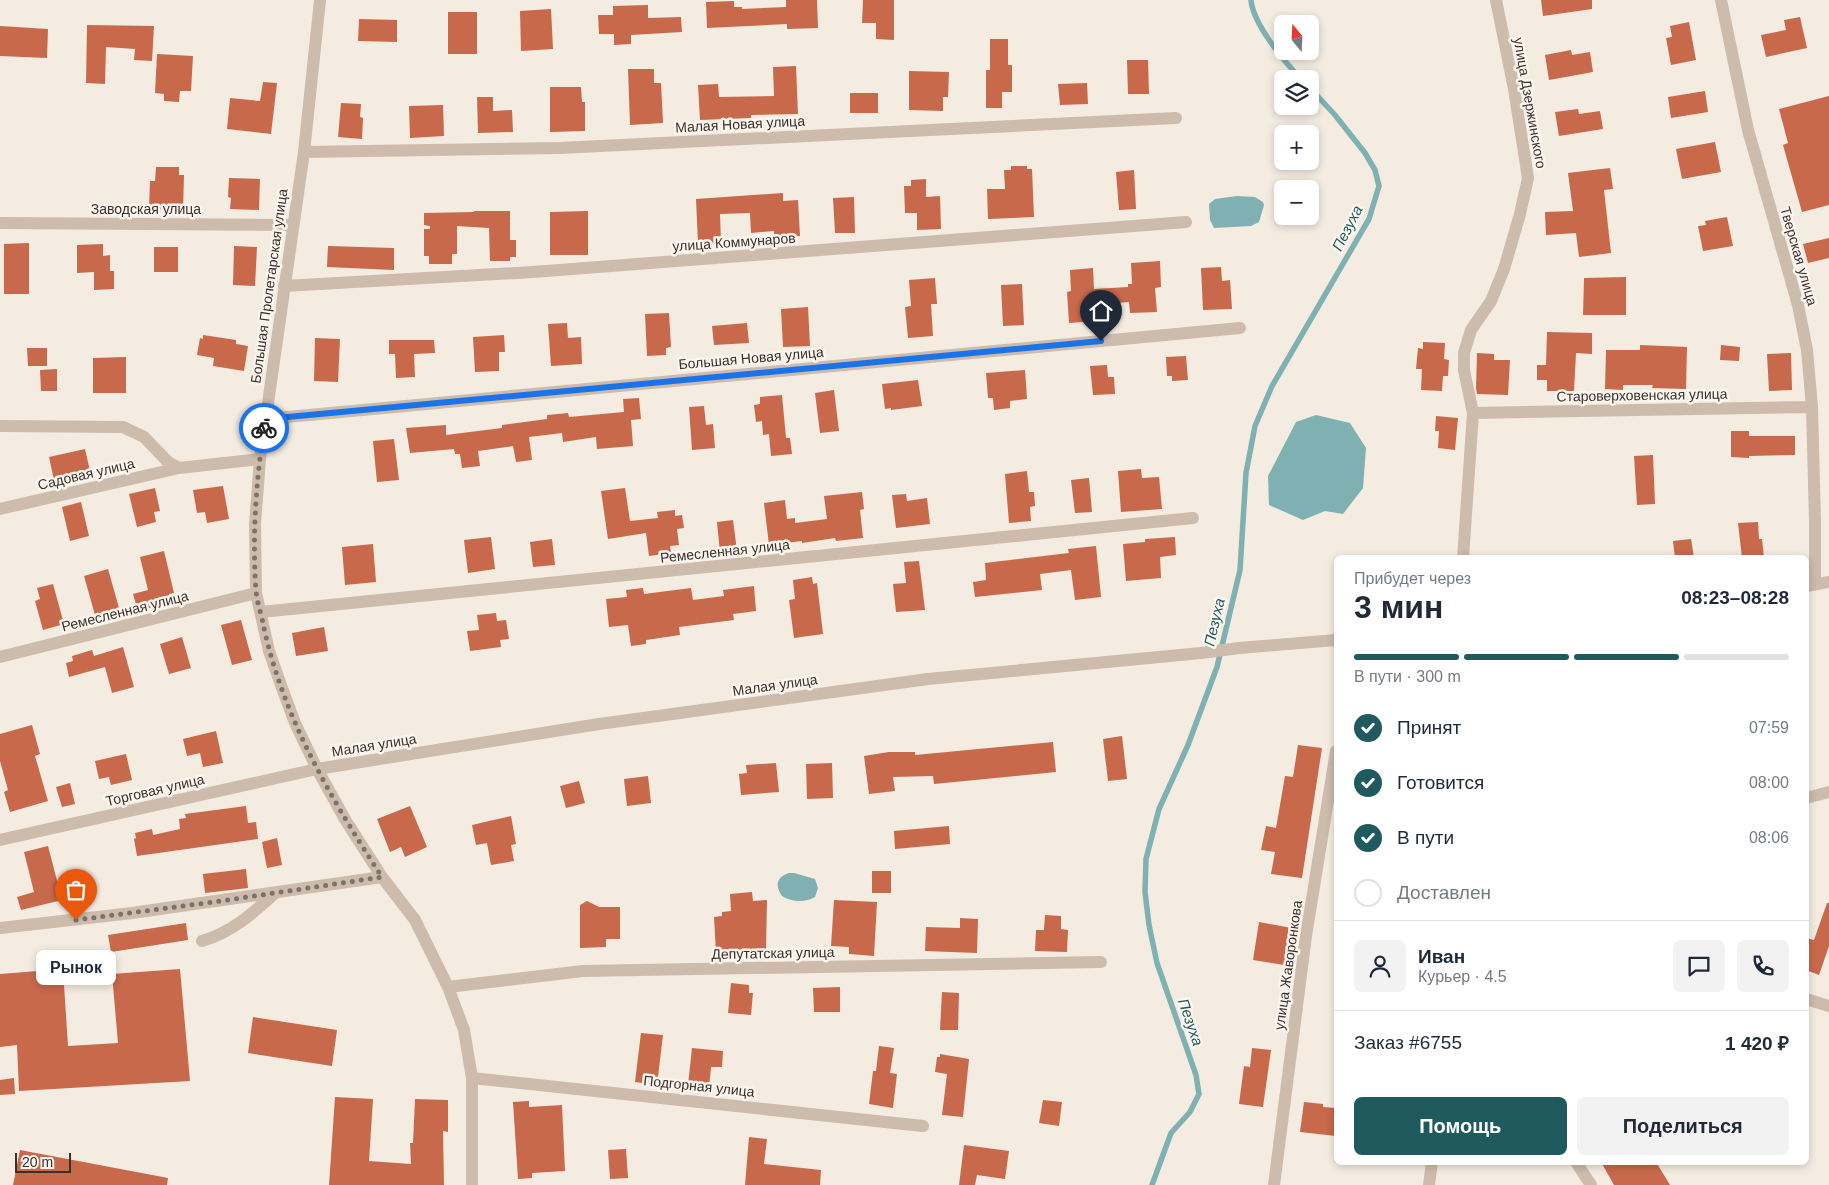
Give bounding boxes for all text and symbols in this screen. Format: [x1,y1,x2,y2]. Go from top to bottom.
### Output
north arrow [1274,15,1319,60]
map controls [1274,15,1319,225]
street label: улица Дзержинского [1511,36,1549,170]
button: layers [1274,70,1319,115]
street label: Малая Новая улица [675,113,806,135]
button: + [1274,125,1319,170]
button: − [1274,180,1319,225]
street label: Большая Пролетарская улица [247,187,291,384]
street label: Заводская улица [91,201,201,217]
water label: Пезуха [1328,202,1366,254]
street label: Тверская улица [1777,205,1821,307]
street label: улица Коммунаров [672,230,796,254]
pin [1080,290,1122,341]
icon: home [1087,297,1115,325]
street label: Большая Новая улица [678,344,824,372]
street label: Староверховенская улица [1556,386,1728,404]
courier [239,403,289,453]
icon: bike [250,414,278,442]
street label: Садовая улица [36,455,136,493]
street label: Ремесленная улица [659,536,791,566]
text: Прибудет через [1354,570,1471,587]
street label: Ремесленная улица [60,587,190,634]
text: 08:23–08:28 [1681,587,1789,608]
text: 3 мин [1354,589,1443,625]
water label: Пезуха [1200,596,1228,648]
text: В пути · 300 m [1354,668,1461,685]
street label: Малая улица [732,671,819,699]
icon: check [1354,714,1382,742]
text: Принят [1397,717,1461,738]
text: 07:59 [1749,719,1789,736]
street label: Малая улица [331,730,418,760]
icon: check [1354,769,1382,797]
street label: Торговая улица [104,771,206,809]
text: Готовится [1397,772,1484,793]
text: 08:00 [1749,774,1789,791]
icon: check [1354,824,1382,852]
text: В пути [1397,827,1454,848]
text: 08:06 [1749,829,1789,846]
pin [55,869,97,920]
icon: bag [62,876,90,904]
text: Доставлен [1397,882,1491,903]
street label: улица Жаворонкова [1271,899,1305,1031]
button: person [1354,940,1406,992]
button: chat [1673,940,1725,992]
button: phone [1737,940,1789,992]
street label: Депутатская улица [711,944,835,962]
text: Иван [1418,946,1465,967]
callout: Рынок [36,950,116,985]
text: Рынок [50,959,102,976]
text: Курьер · 4.5 [1418,968,1507,985]
water label: Пезуха [1175,996,1207,1048]
text: Заказ #6755 [1354,1032,1462,1053]
text: 1 420 ₽ [1725,1033,1789,1054]
street label: Подгорная улица [643,1072,756,1100]
button: Помощь [1354,1097,1567,1155]
button: Поделиться [1577,1097,1789,1155]
scale bar [15,1150,71,1173]
text: 20 m [22,1154,53,1170]

